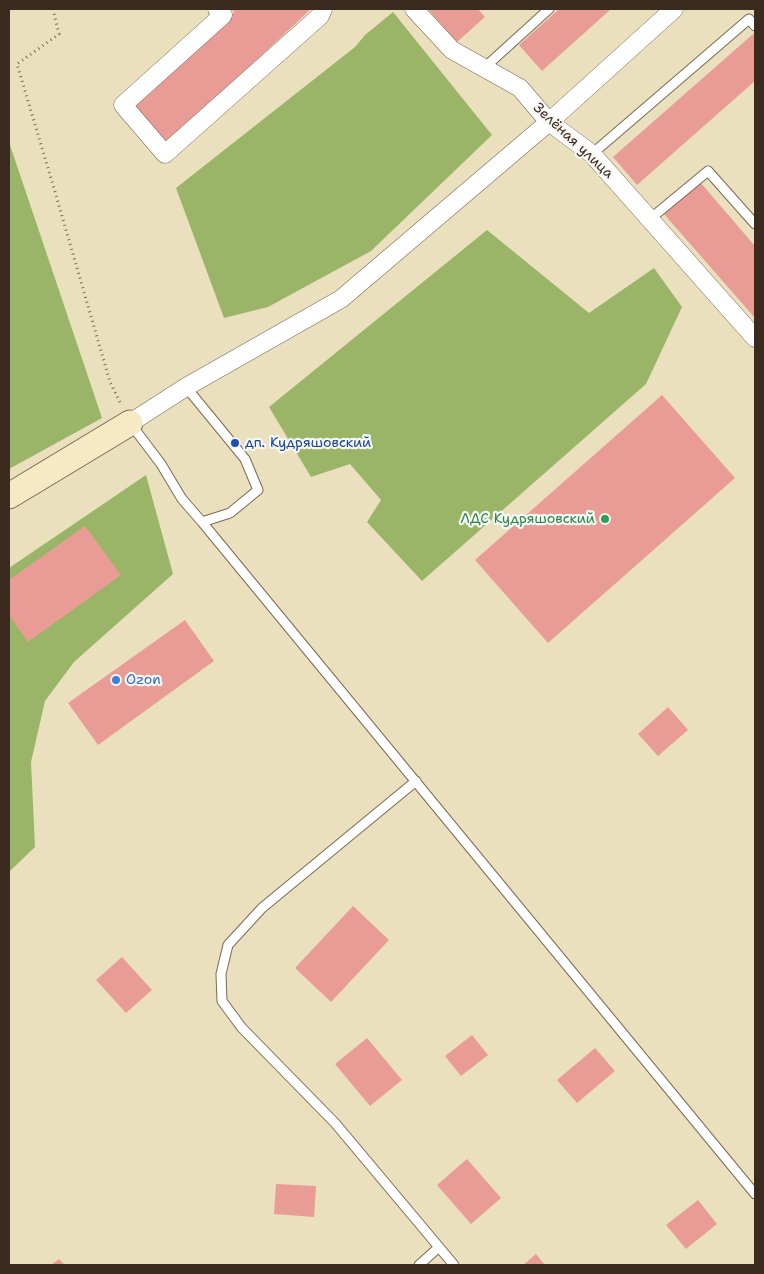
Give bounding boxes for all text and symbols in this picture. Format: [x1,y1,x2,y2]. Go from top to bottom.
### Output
street label: Зелёная улица [529,100,617,182]
place label: дп. Кудряшовский [245,435,371,451]
marker: дп. Кудряшовский [229,437,241,449]
place label: ЛДС Кудряшовский [461,511,595,527]
marker: ЛДС Кудряшовский [599,513,611,525]
place label: Ozon [126,672,161,688]
marker: Ozon [110,674,122,686]

